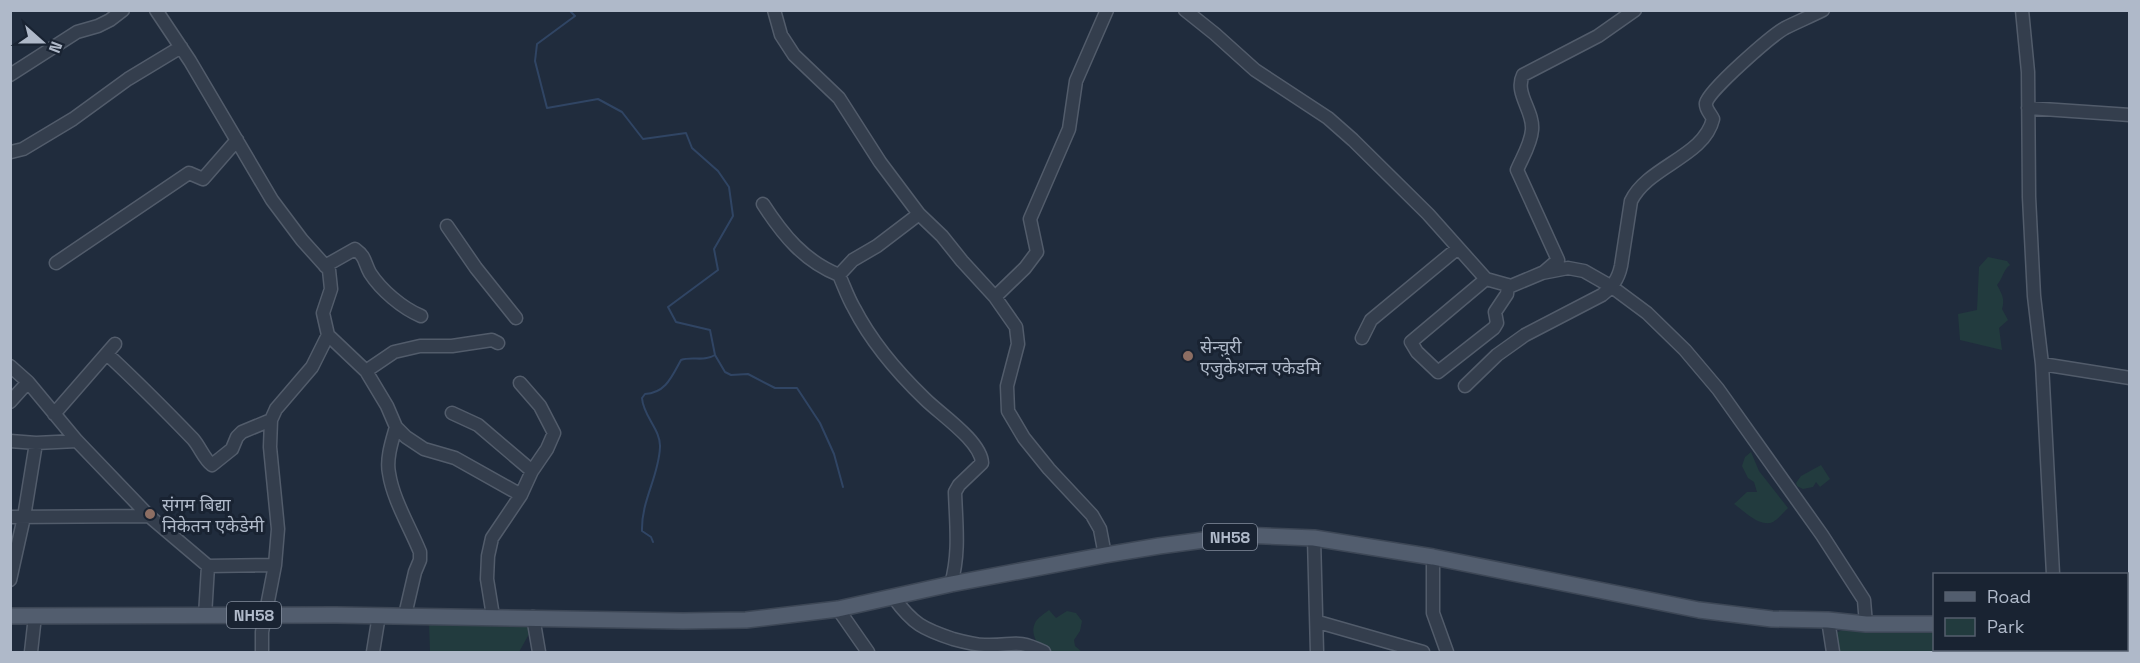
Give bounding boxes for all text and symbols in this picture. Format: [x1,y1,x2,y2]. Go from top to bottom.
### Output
north arrow [12,12,72,72]
text: N [44,38,67,56]
place label: सेन्चुरी एजुकेशन्ल एकेडमि [1200,335,1322,380]
marker: सेन्चुरी एजुकेशन्ल एकेडमि [1181,349,1195,363]
place label: संगम बिद्या निकेतन एकेडेमी [162,493,265,537]
marker: संगम बिद्या निकेतन एकेडेमी [143,507,157,521]
road number: NH58 [1203,524,1257,550]
legend [1933,573,2128,651]
text: Road [1987,585,2031,608]
road number: NH58 [227,602,281,628]
text: Park [1987,615,2025,638]

